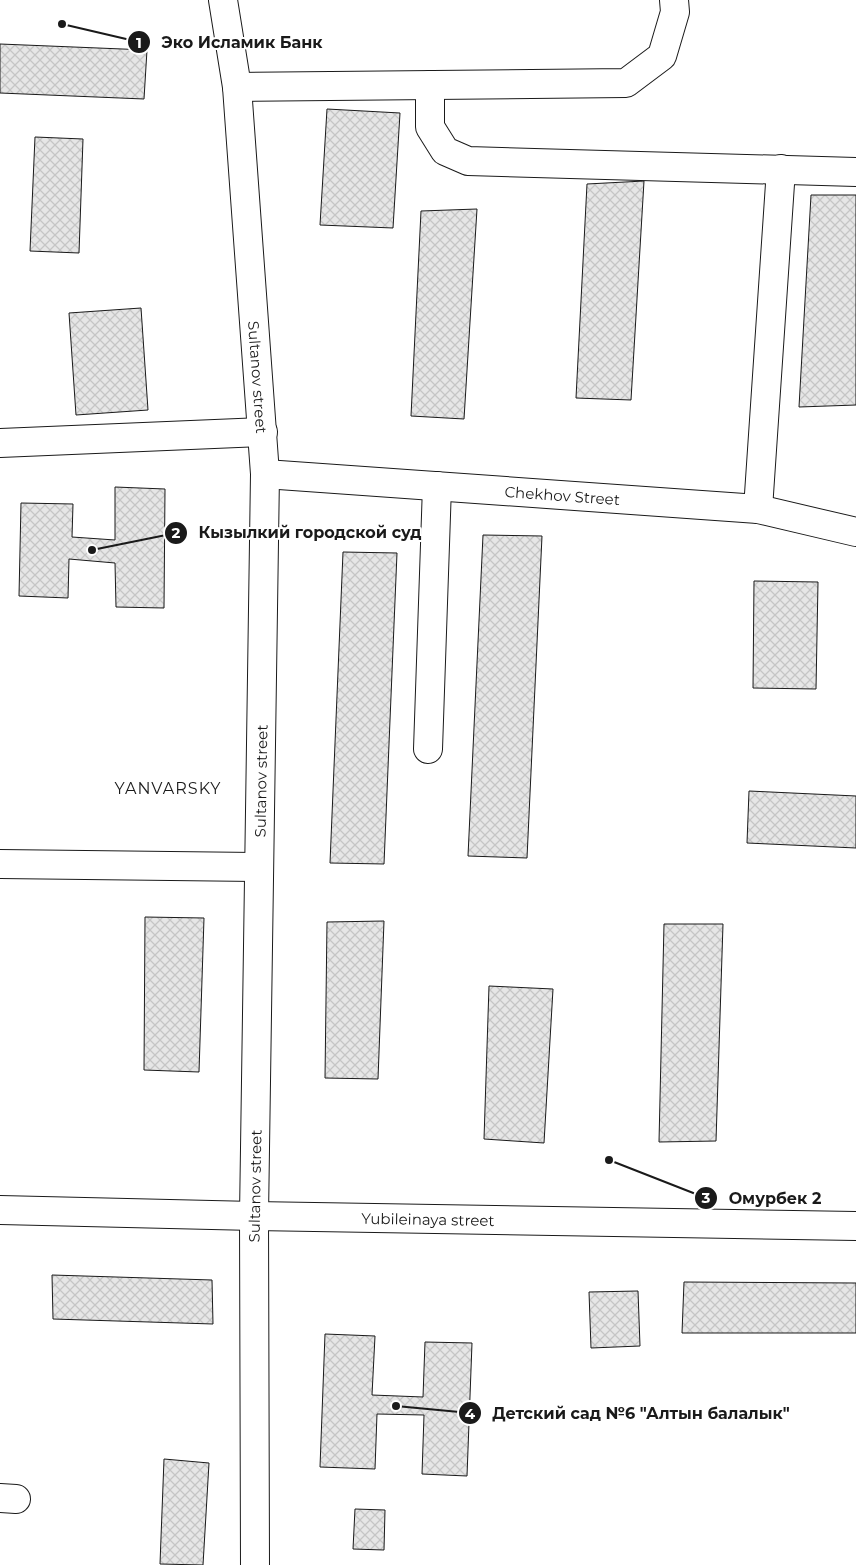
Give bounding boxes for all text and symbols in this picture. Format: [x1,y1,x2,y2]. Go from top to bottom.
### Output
callout: Эко Исламик Банк [126,27,332,58]
text: 1 [136,33,142,52]
text: Эко Исламик Банк [161,33,323,52]
street label: Sultanov street [244,320,272,434]
street label: Chekhov Street [504,482,621,509]
callout: Кызылкий городской суд [163,517,431,548]
text: 2 [172,523,181,542]
text: Кызылкий городской суд [199,523,421,542]
street label: Sultanov street [251,724,271,838]
district label: YANVARSKY [115,779,221,798]
street label: Sultanov street [245,1129,265,1243]
callout: Омурбек 2 [694,1183,832,1214]
text: 3 [701,1188,711,1207]
text: Омурбек 2 [729,1189,821,1208]
street label: Yubileinaya street [361,1208,495,1229]
callout: Детский сад №6 "Алтын балалык" [457,1398,800,1429]
text: 4 [465,1404,476,1423]
text: Детский сад №6 "Алтын балалык" [492,1404,790,1423]

